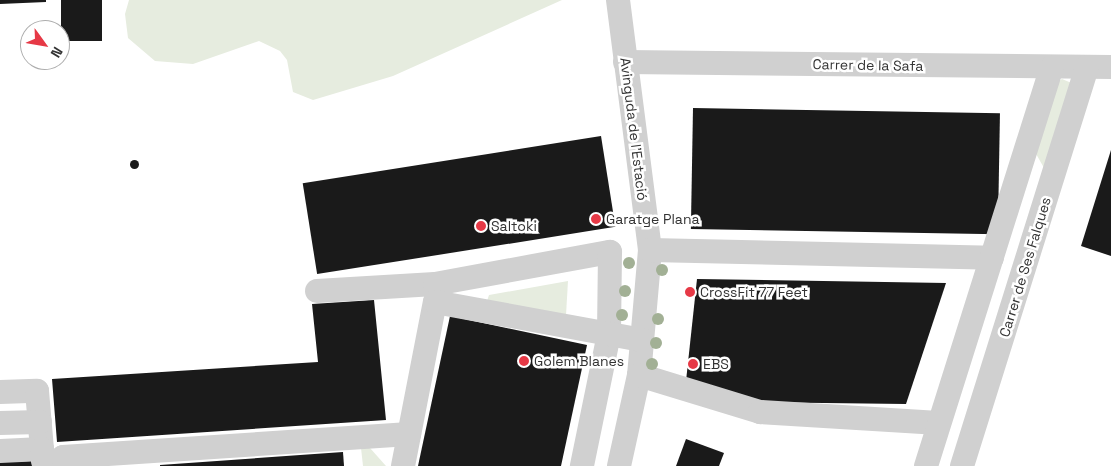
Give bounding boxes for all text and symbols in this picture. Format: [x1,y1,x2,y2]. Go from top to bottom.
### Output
north arrow [20,20,70,70]
text: N [47,44,67,61]
street label: Carrer de la Safa [812,56,924,74]
street label: Avinguda de l'Estació [617,57,651,201]
street label: Carrer de Ses Falques [996,195,1054,339]
place label: Garatge Plana [606,211,700,227]
marker: Garatge Plana [590,213,602,225]
place label: Saltoki [491,218,537,234]
marker: Saltoki [475,220,487,232]
place label: CrossFit 77 Feet [700,284,808,300]
marker: CrossFit 77 Feet [684,286,696,298]
place label: Golem Blanes [534,353,624,369]
marker: Golem Blanes [518,355,530,367]
place label: EBS [703,356,729,372]
marker: EBS [687,358,699,370]

